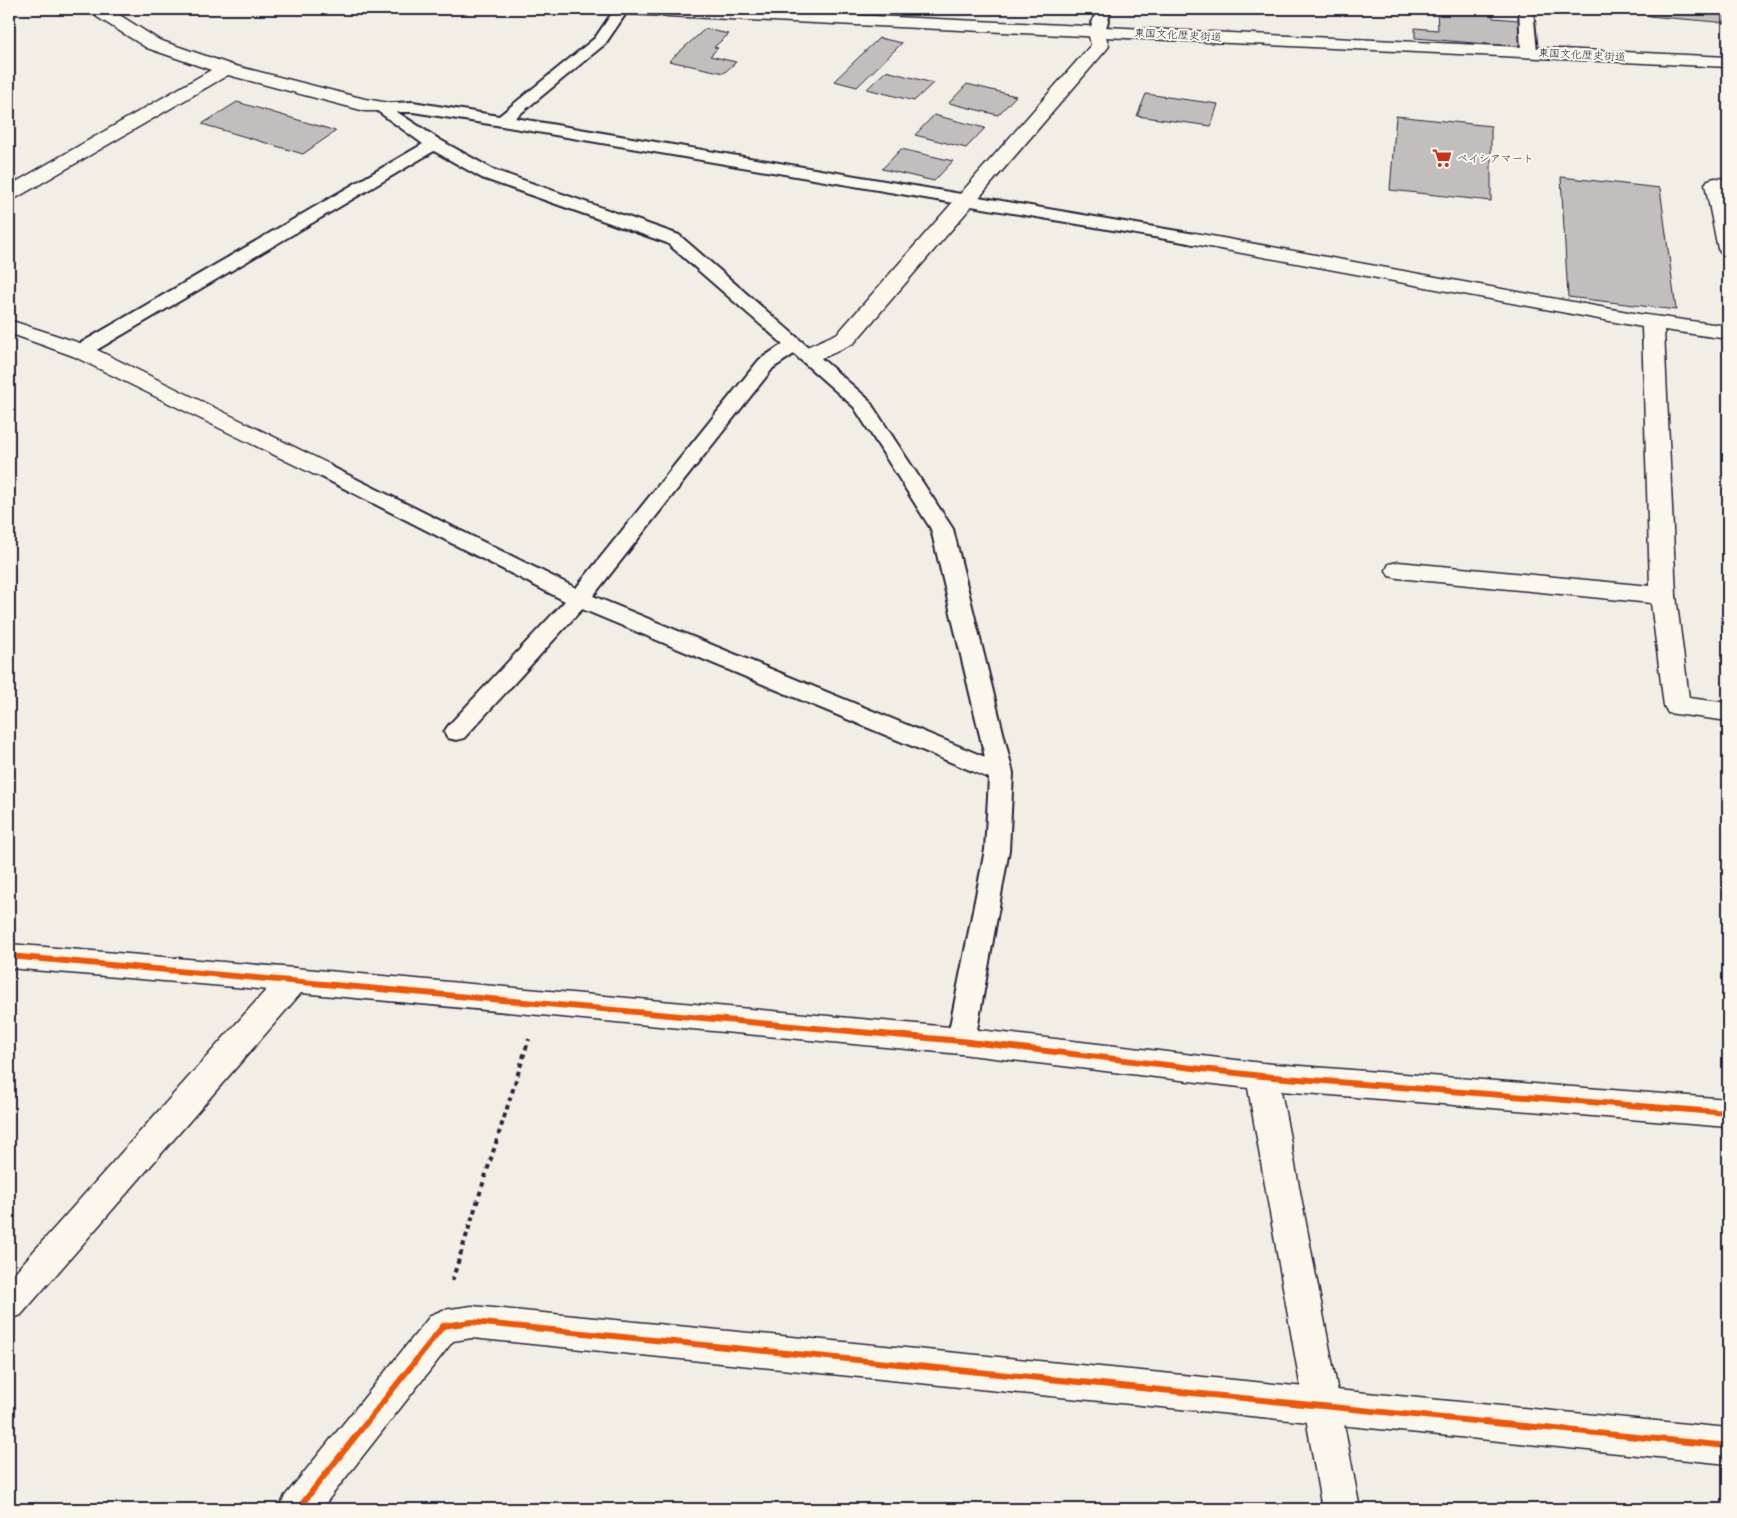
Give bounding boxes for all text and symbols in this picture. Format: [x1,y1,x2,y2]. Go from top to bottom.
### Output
street label: 東国文化歴史街道 [1134,25,1222,45]
street label: 東国文化歴史街道 [1538,45,1626,65]
supermarket icon: ベイシアマート [1431,147,1453,169]
place label: ベイシアマート [1457,151,1534,166]

